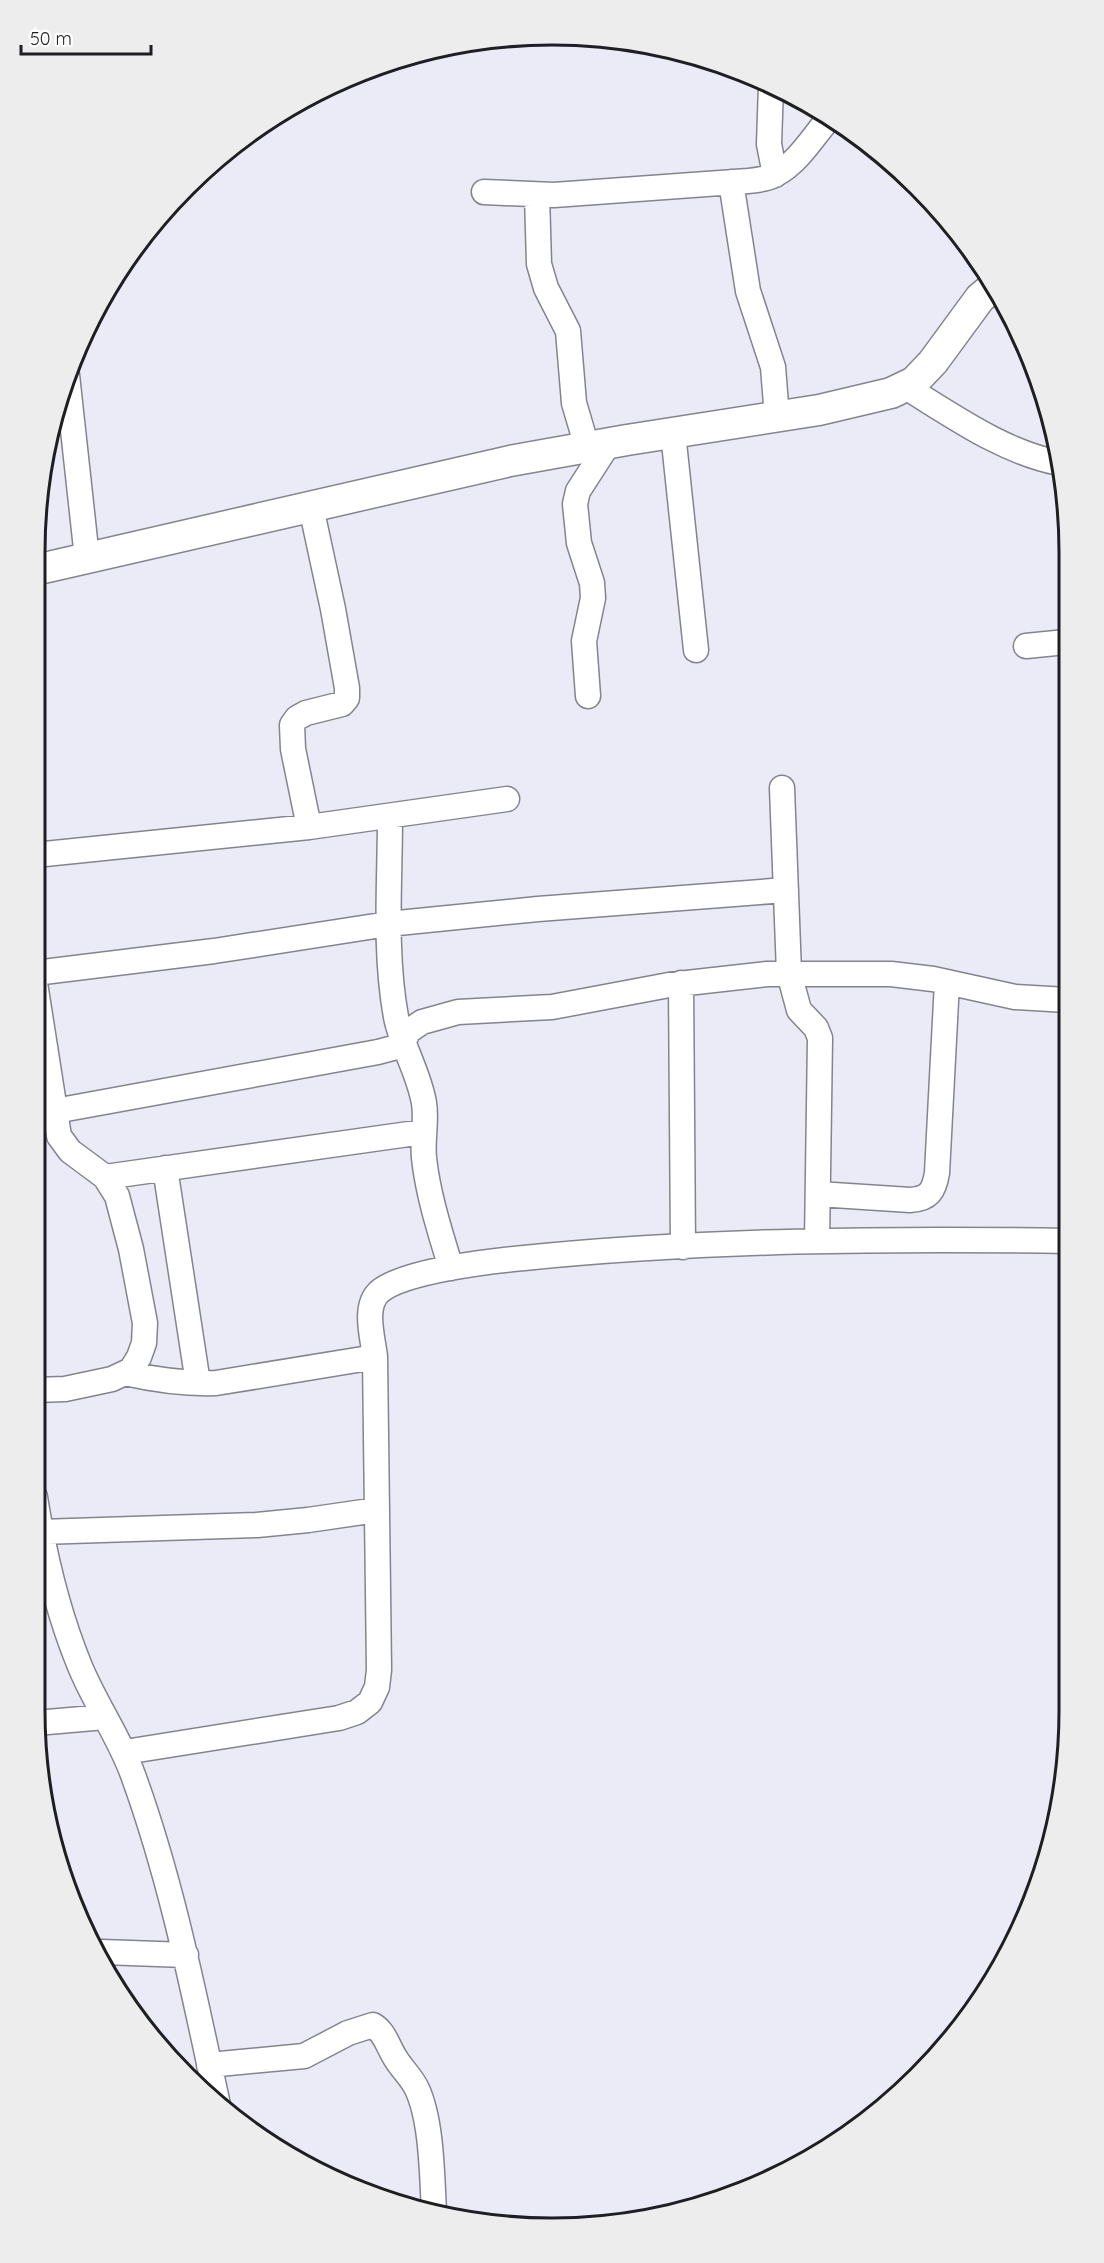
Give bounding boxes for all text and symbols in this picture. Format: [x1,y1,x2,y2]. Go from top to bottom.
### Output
scale bar [21,18,152,56]
text: 50 m [30,27,72,50]

